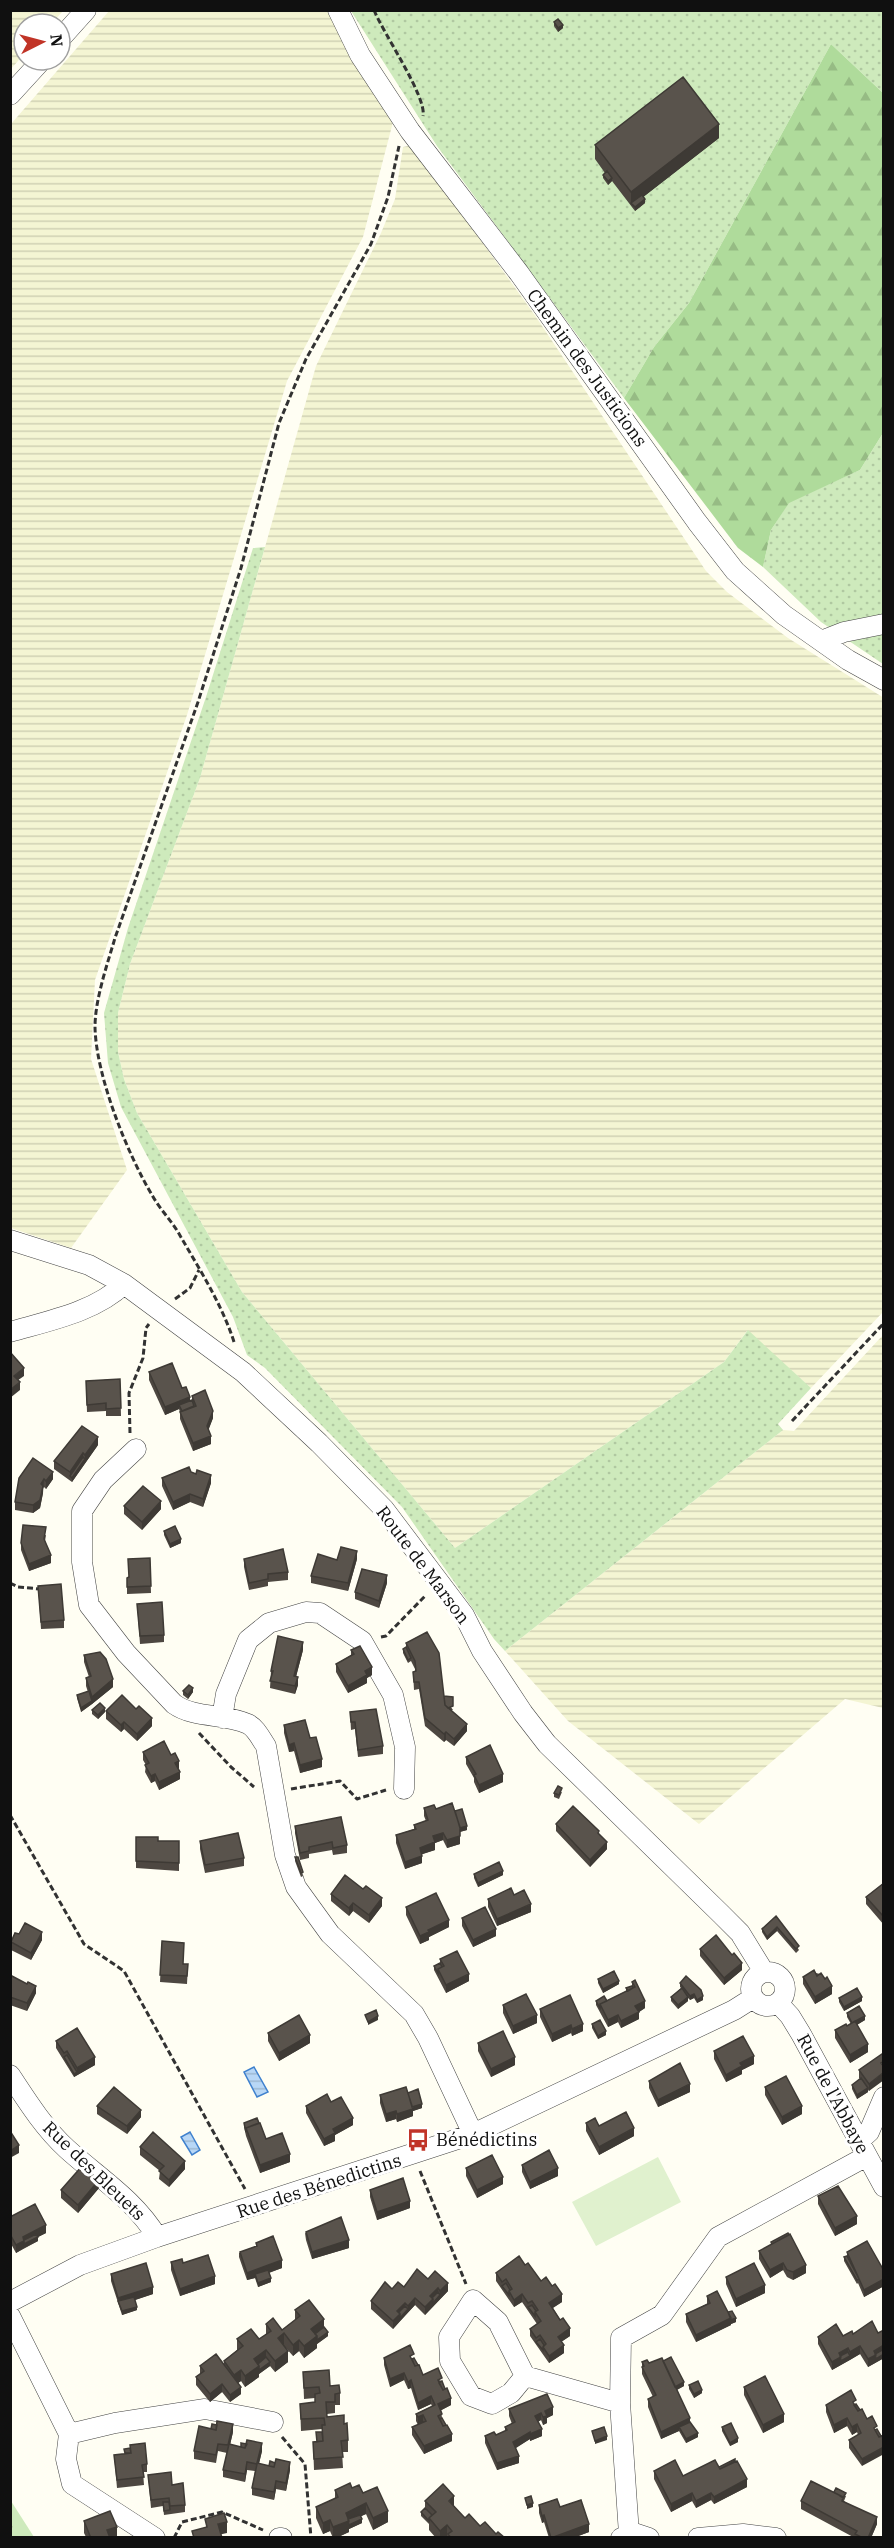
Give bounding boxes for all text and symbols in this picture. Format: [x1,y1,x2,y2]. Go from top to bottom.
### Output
north arrow [12,12,72,72]
text: N [46,33,68,48]
street label: Chemin des Justicions [522,284,653,451]
street label: Route de Marson [371,1501,475,1628]
street label: Rue de l'Abbaye [792,2030,875,2158]
street label: Rue des Bleuets [38,2116,150,2225]
bus stop icon: Bénédictins [405,2127,431,2153]
place label: Bénédictins [436,2128,537,2151]
street label: Rue des Bénedictins [234,2148,404,2223]

